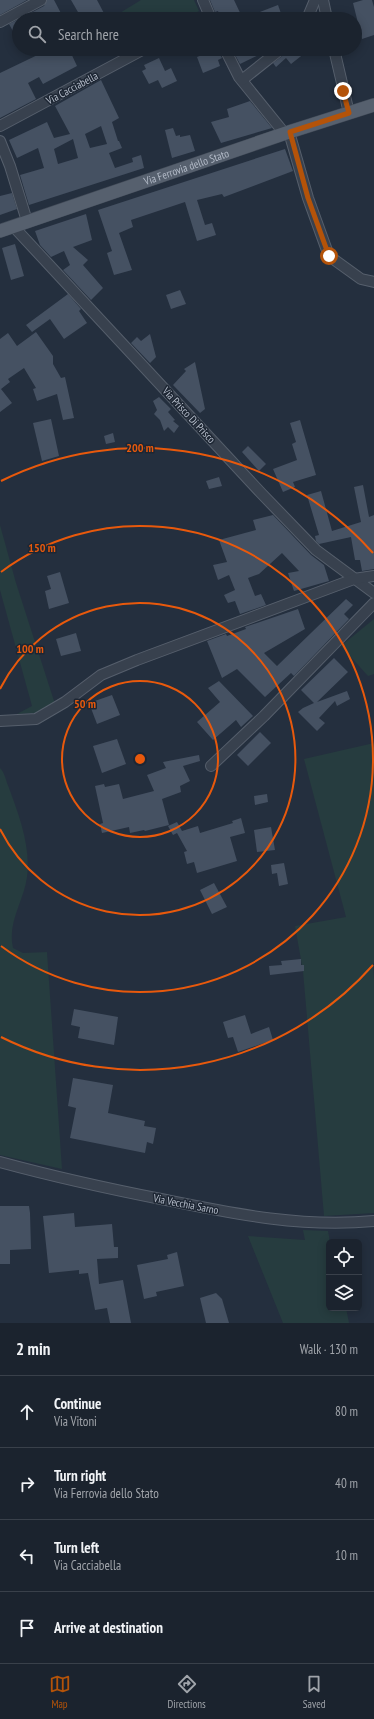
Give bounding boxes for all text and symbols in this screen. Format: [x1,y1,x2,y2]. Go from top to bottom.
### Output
search box [12,12,362,56]
icon: search [26,23,48,45]
text: Search here [58,25,119,44]
street label: Via Cacciabella [43,68,100,108]
route end [334,82,352,100]
street label: Via Ferrovia dello Stato [141,146,231,189]
route start [320,247,338,265]
street label: Via Prisco Di Prisco [159,383,219,446]
text: 200 m [126,440,154,455]
text: 150 m [28,540,56,555]
text: 100 m [16,641,44,656]
text: 50 m [74,696,96,711]
centre of rings [133,752,147,766]
street label: Via Vecchia Sarno [151,1191,220,1217]
map controls [326,1239,362,1311]
button: locate [326,1239,362,1275]
button: layers [326,1275,362,1311]
text: 2 min [16,1338,50,1360]
text: Walk · 130 m [300,1341,358,1358]
text: Continue [54,1394,101,1413]
icon: ahead [16,1401,38,1423]
text: 80 m [335,1403,358,1420]
text: Via Vitoni [54,1413,97,1430]
text: Turn right [54,1466,106,1485]
icon: right [16,1473,38,1495]
text: 40 m [335,1475,358,1492]
text: Via Ferrovia dello Stato [54,1485,159,1502]
text: Turn left [54,1538,99,1557]
icon: left [16,1545,38,1567]
text: 10 m [335,1547,358,1564]
text: Via Cacciabella [54,1557,121,1574]
icon: arrive [16,1617,38,1639]
text: Arrive at destination [54,1618,163,1637]
tab: Map [49,1673,71,1711]
tab: Directions [168,1673,206,1711]
tab: Saved [303,1673,325,1711]

